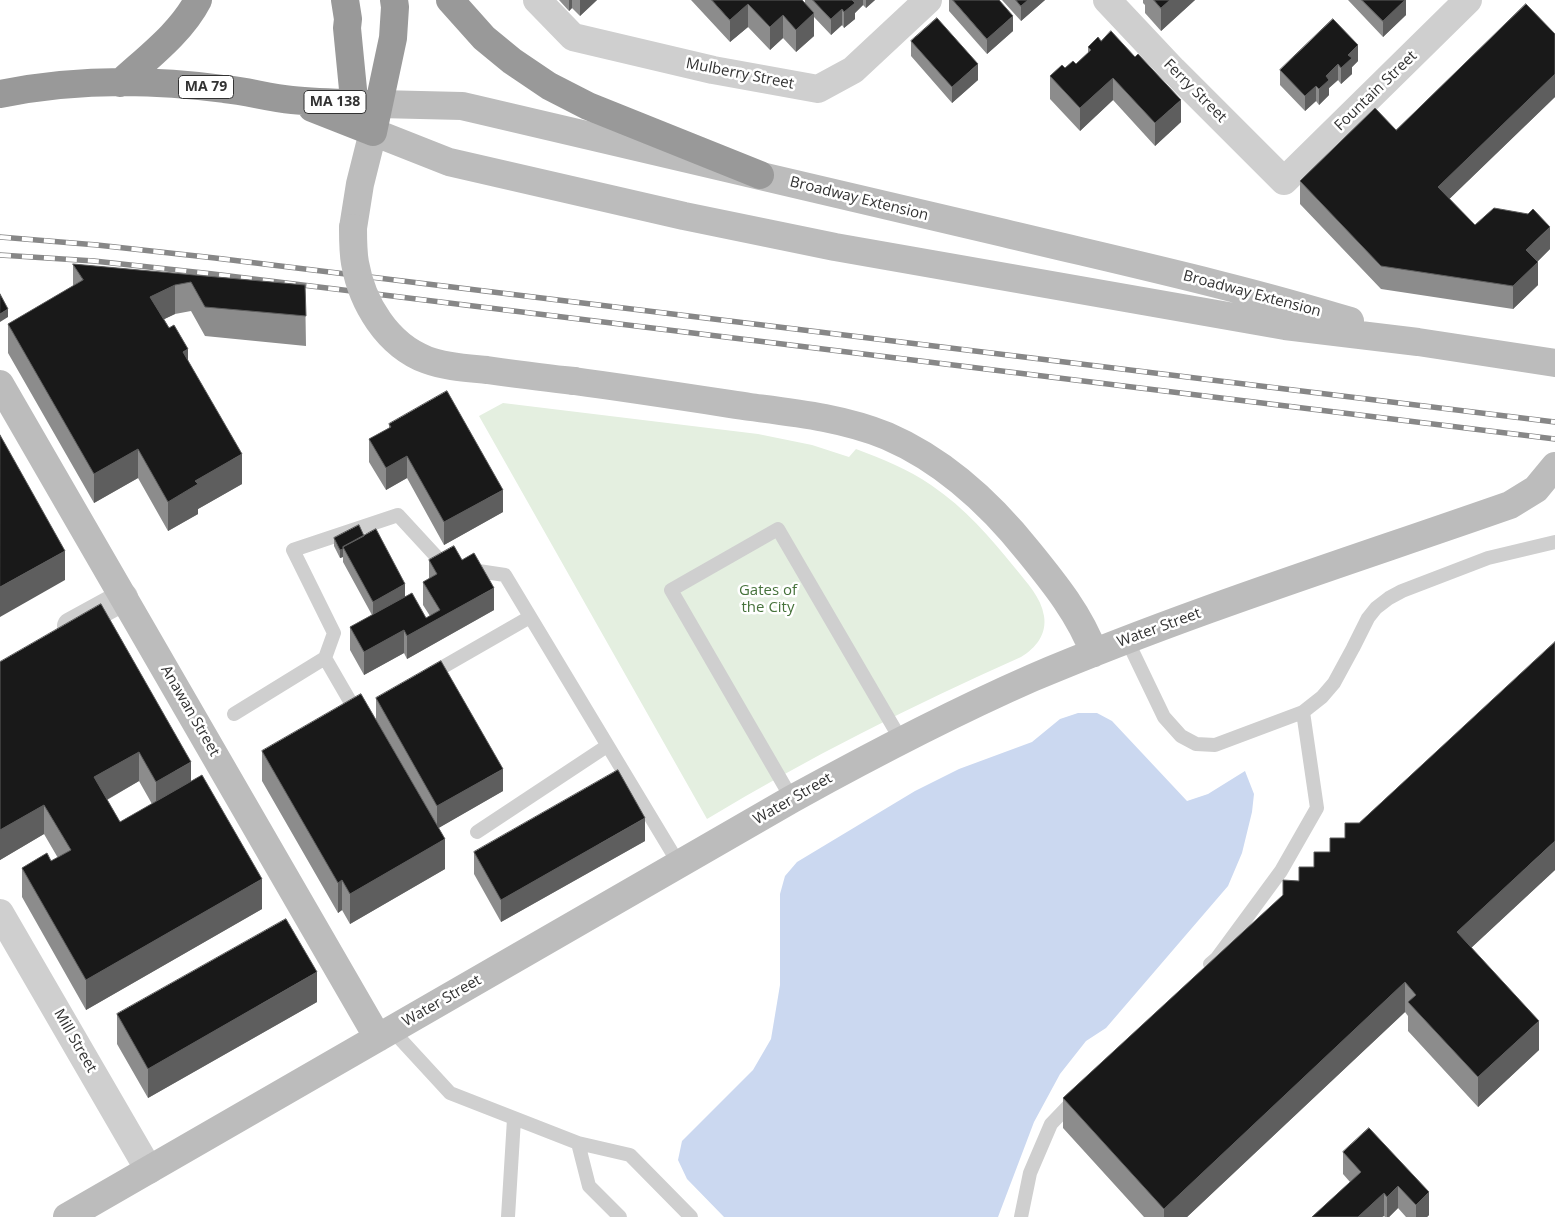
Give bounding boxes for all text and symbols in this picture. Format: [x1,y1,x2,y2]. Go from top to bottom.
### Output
street label: Fountain Street [1331,47,1421,135]
street label: Mulberry Street [684,55,796,93]
street label: Ferry Street [1160,56,1230,126]
road number: MA 79 [178,75,234,98]
road number: MA 138 [304,90,366,114]
street label: Broadway Extension [788,173,930,225]
street label: Broadway Extension [1181,267,1323,321]
park label: Gates of the City [739,582,797,617]
street label: Water Street [1115,605,1203,651]
street label: Anawan Street [157,662,223,760]
street label: Water Street [750,769,836,829]
street label: Water Street [399,971,485,1031]
street label: Mill Street [50,1006,100,1076]

